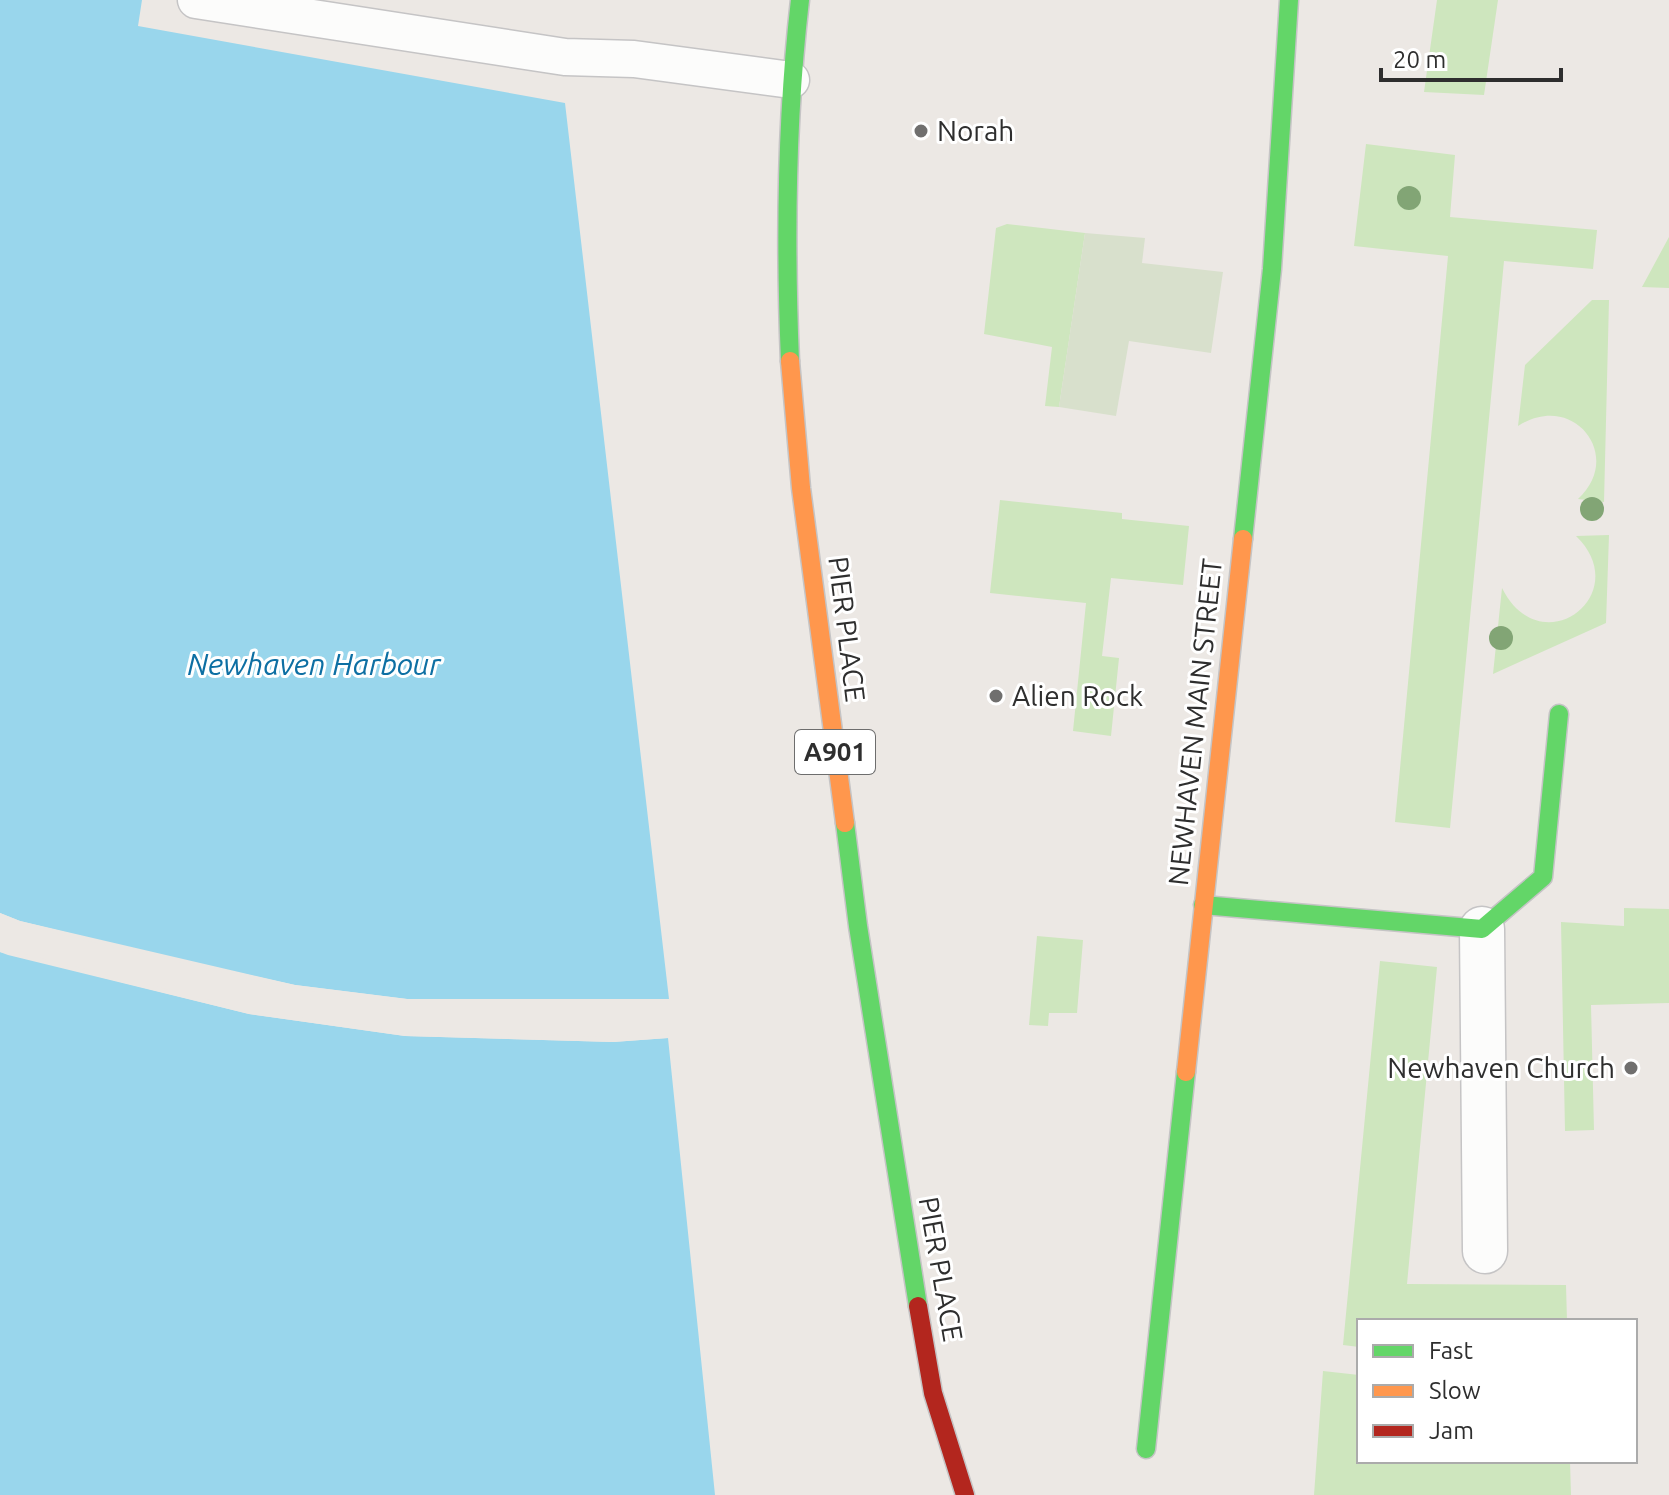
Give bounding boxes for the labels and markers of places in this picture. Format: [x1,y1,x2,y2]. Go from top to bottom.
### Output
place label: Norah [937,115,1014,146]
marker: Norah [912,122,930,140]
place label: Alien Rock [1012,680,1143,711]
marker: Alien Rock [987,687,1005,705]
place label: Newhaven Church [1387,1052,1615,1083]
marker: Newhaven Church [1622,1059,1640,1077]

